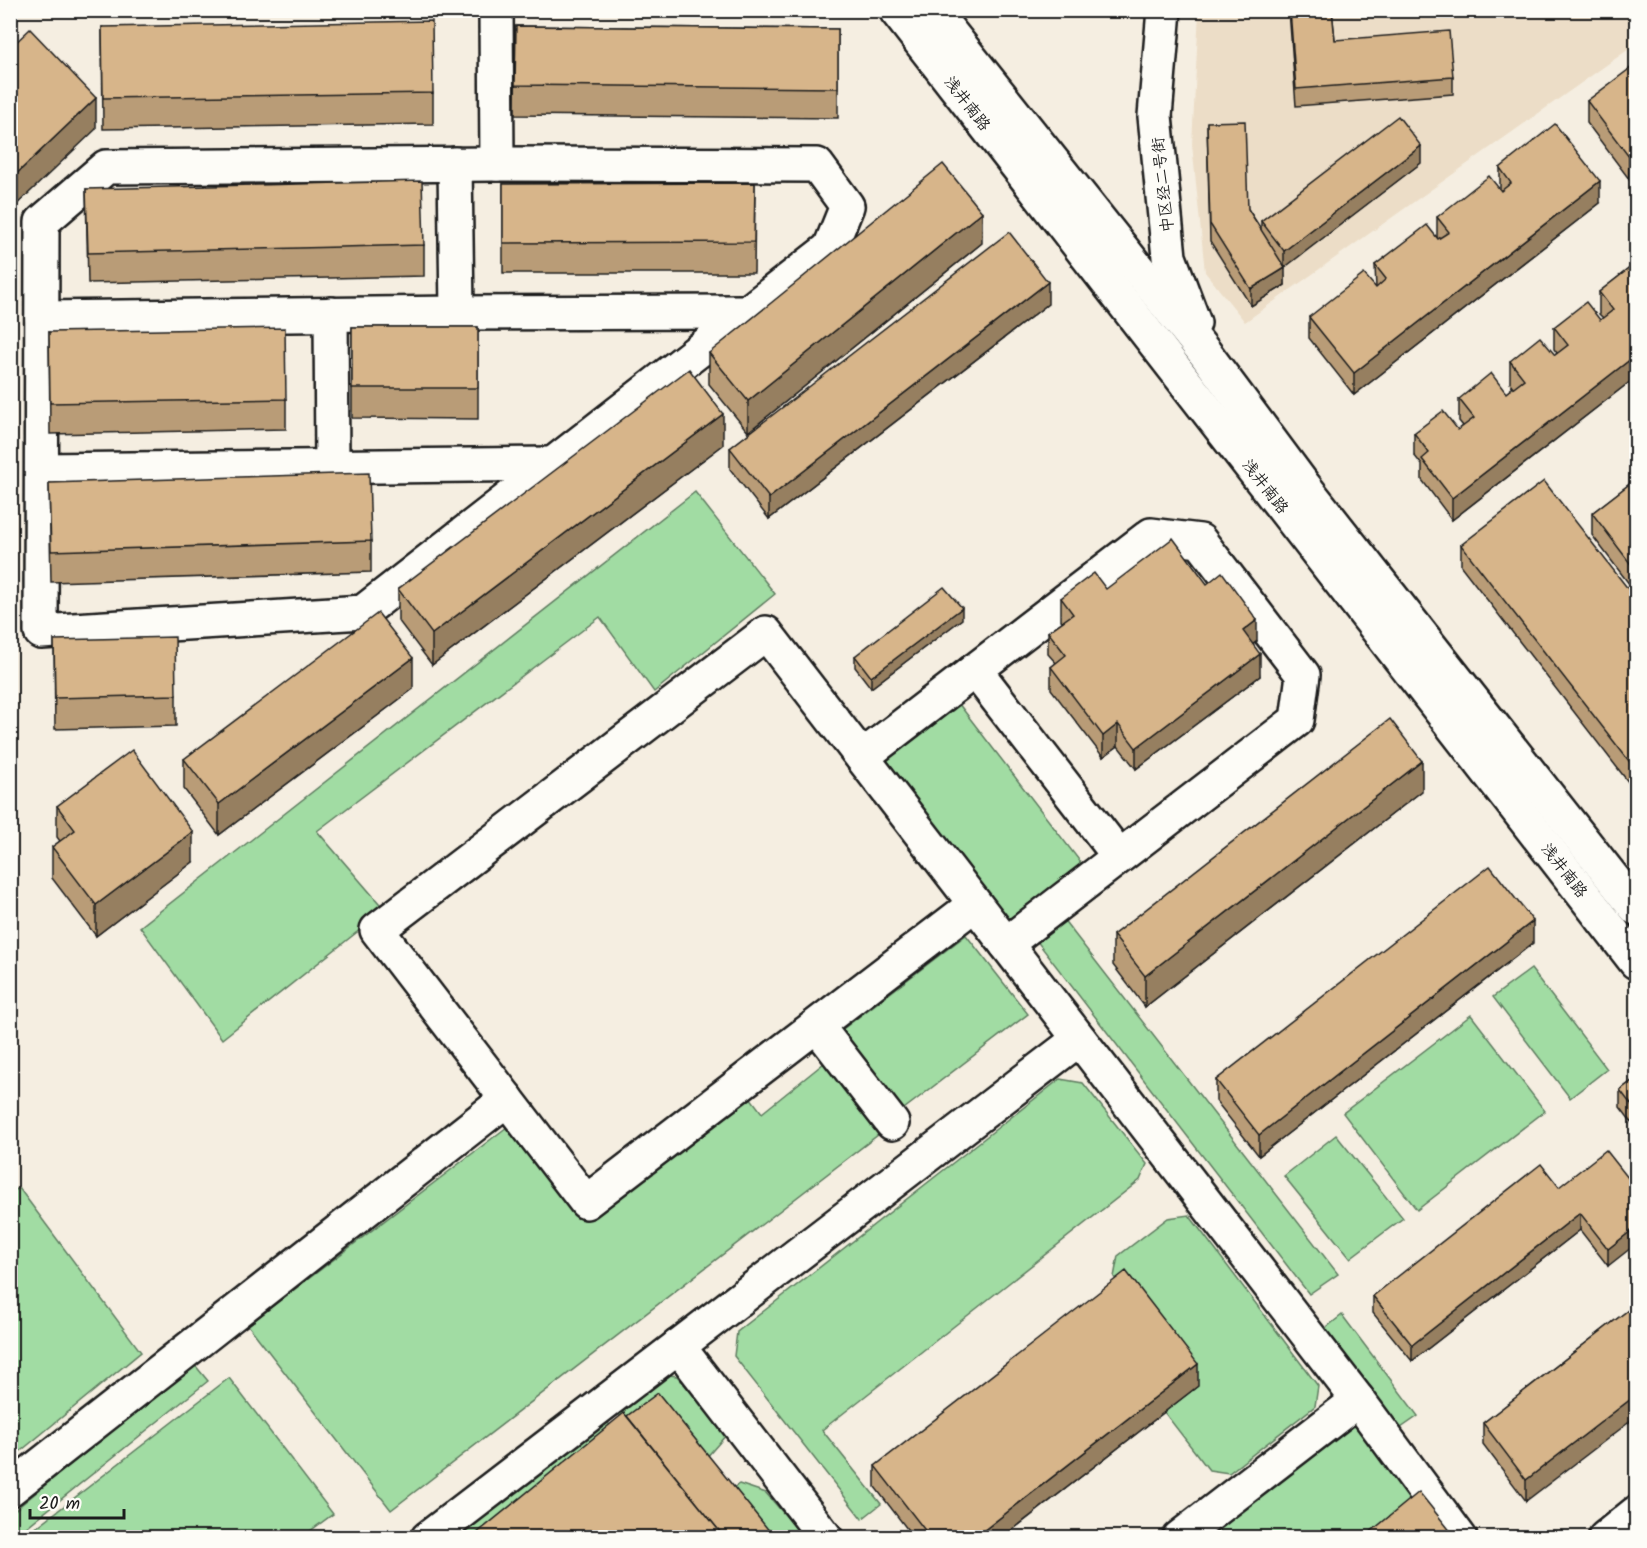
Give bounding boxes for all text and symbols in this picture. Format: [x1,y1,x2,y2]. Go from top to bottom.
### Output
street label: 浅井南路 [937,71,996,137]
street label: 中区经二号街 [1146,136,1181,234]
street label: 浅井南路 [1235,454,1294,520]
street label: 浅井南路 [1534,838,1593,904]
scale bar [30,1482,124,1520]
text: 20 m [39,1490,80,1519]

